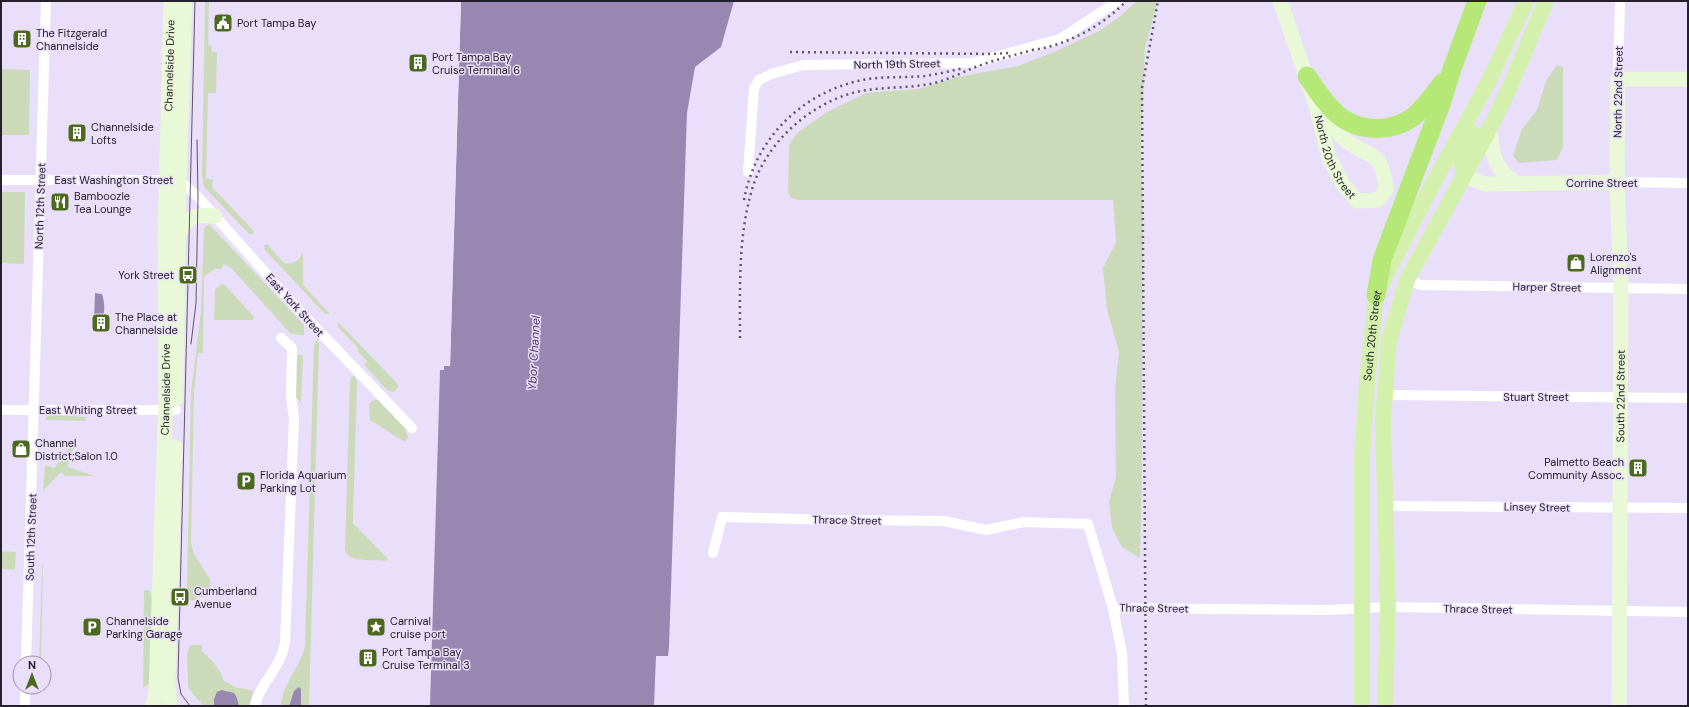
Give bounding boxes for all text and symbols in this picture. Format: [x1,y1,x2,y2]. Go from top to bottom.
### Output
public building icon: Port Tampa Bay [212,12,234,34]
place label: Port Tampa Bay [237,16,316,30]
street label: Channelside Drive [161,19,178,112]
place label: The Fitzgerald Channelside [36,26,107,53]
building icon: The Fitzgerald Channelside [11,28,33,50]
street label: North 22nd Street [1610,46,1626,138]
place label: Port Tampa Bay Cruise Terminal 6 [432,50,520,77]
building icon: Port Tampa Bay Cruise Terminal 6 [407,52,429,74]
street label: North 19th Street [853,56,941,72]
street label: North 20th Street [1312,114,1359,202]
place label: Channelside Lofts [91,120,154,147]
building icon: Channelside Lofts [66,122,88,144]
street label: North 12th Street [31,163,49,249]
street label: East Washington Street [55,173,173,187]
street label: Corrine Street [1566,176,1638,190]
place label: Bamboozle Tea Lounge [74,189,131,216]
restaurant icon: Bamboozle Tea Lounge [49,191,71,213]
place label: Lorenzo's Alignment [1590,250,1642,277]
shop icon: Lorenzo's Alignment [1565,252,1587,274]
bus stop icon: York Street [177,264,199,286]
place label: York Street [118,268,174,282]
street label: East York Street [263,270,327,340]
street label: Harper Street [1512,279,1582,295]
street label: South 20th Street [1360,287,1385,382]
place label: The Place at Channelside [115,310,178,337]
building icon: The Place at Channelside [90,312,112,334]
water label: Ybor Channel [524,315,544,391]
street label: Channelside Drive [158,343,173,436]
street label: South 22nd Street [1613,350,1628,442]
street label: Stuart Street [1503,390,1569,404]
street label: East Whiting Street [39,403,137,417]
place label: Channel District;Salon 1.0 [35,436,118,463]
shop icon: Channel District;Salon 1.0 [10,438,32,460]
place label: Palmetto Beach Community Assoc. [1528,455,1624,482]
building icon: Palmetto Beach Community Assoc. [1627,457,1649,479]
place label: Florida Aquarium Parking Lot [260,468,347,495]
parking icon: Florida Aquarium Parking Lot [235,470,257,492]
street label: South 12th Street [22,493,40,581]
street label: Linsey Street [1504,499,1570,515]
street label: Thrace Street [812,512,882,528]
place label: Cumberland Avenue [194,584,257,611]
bus stop icon: Cumberland Avenue [169,586,191,608]
street label: Thrace Street [1119,600,1189,616]
street label: Thrace Street [1443,601,1513,617]
place label: Channelside Parking Garage [106,614,182,641]
place label: Carnival cruise port [390,614,446,641]
parking icon: Channelside Parking Garage [81,616,103,638]
place icon: Carnival cruise port [365,616,387,638]
place label: Port Tampa Bay Cruise Terminal 3 [382,645,470,672]
building icon: Port Tampa Bay Cruise Terminal 3 [357,647,379,669]
north arrow [12,655,52,695]
text: N [28,658,36,672]

